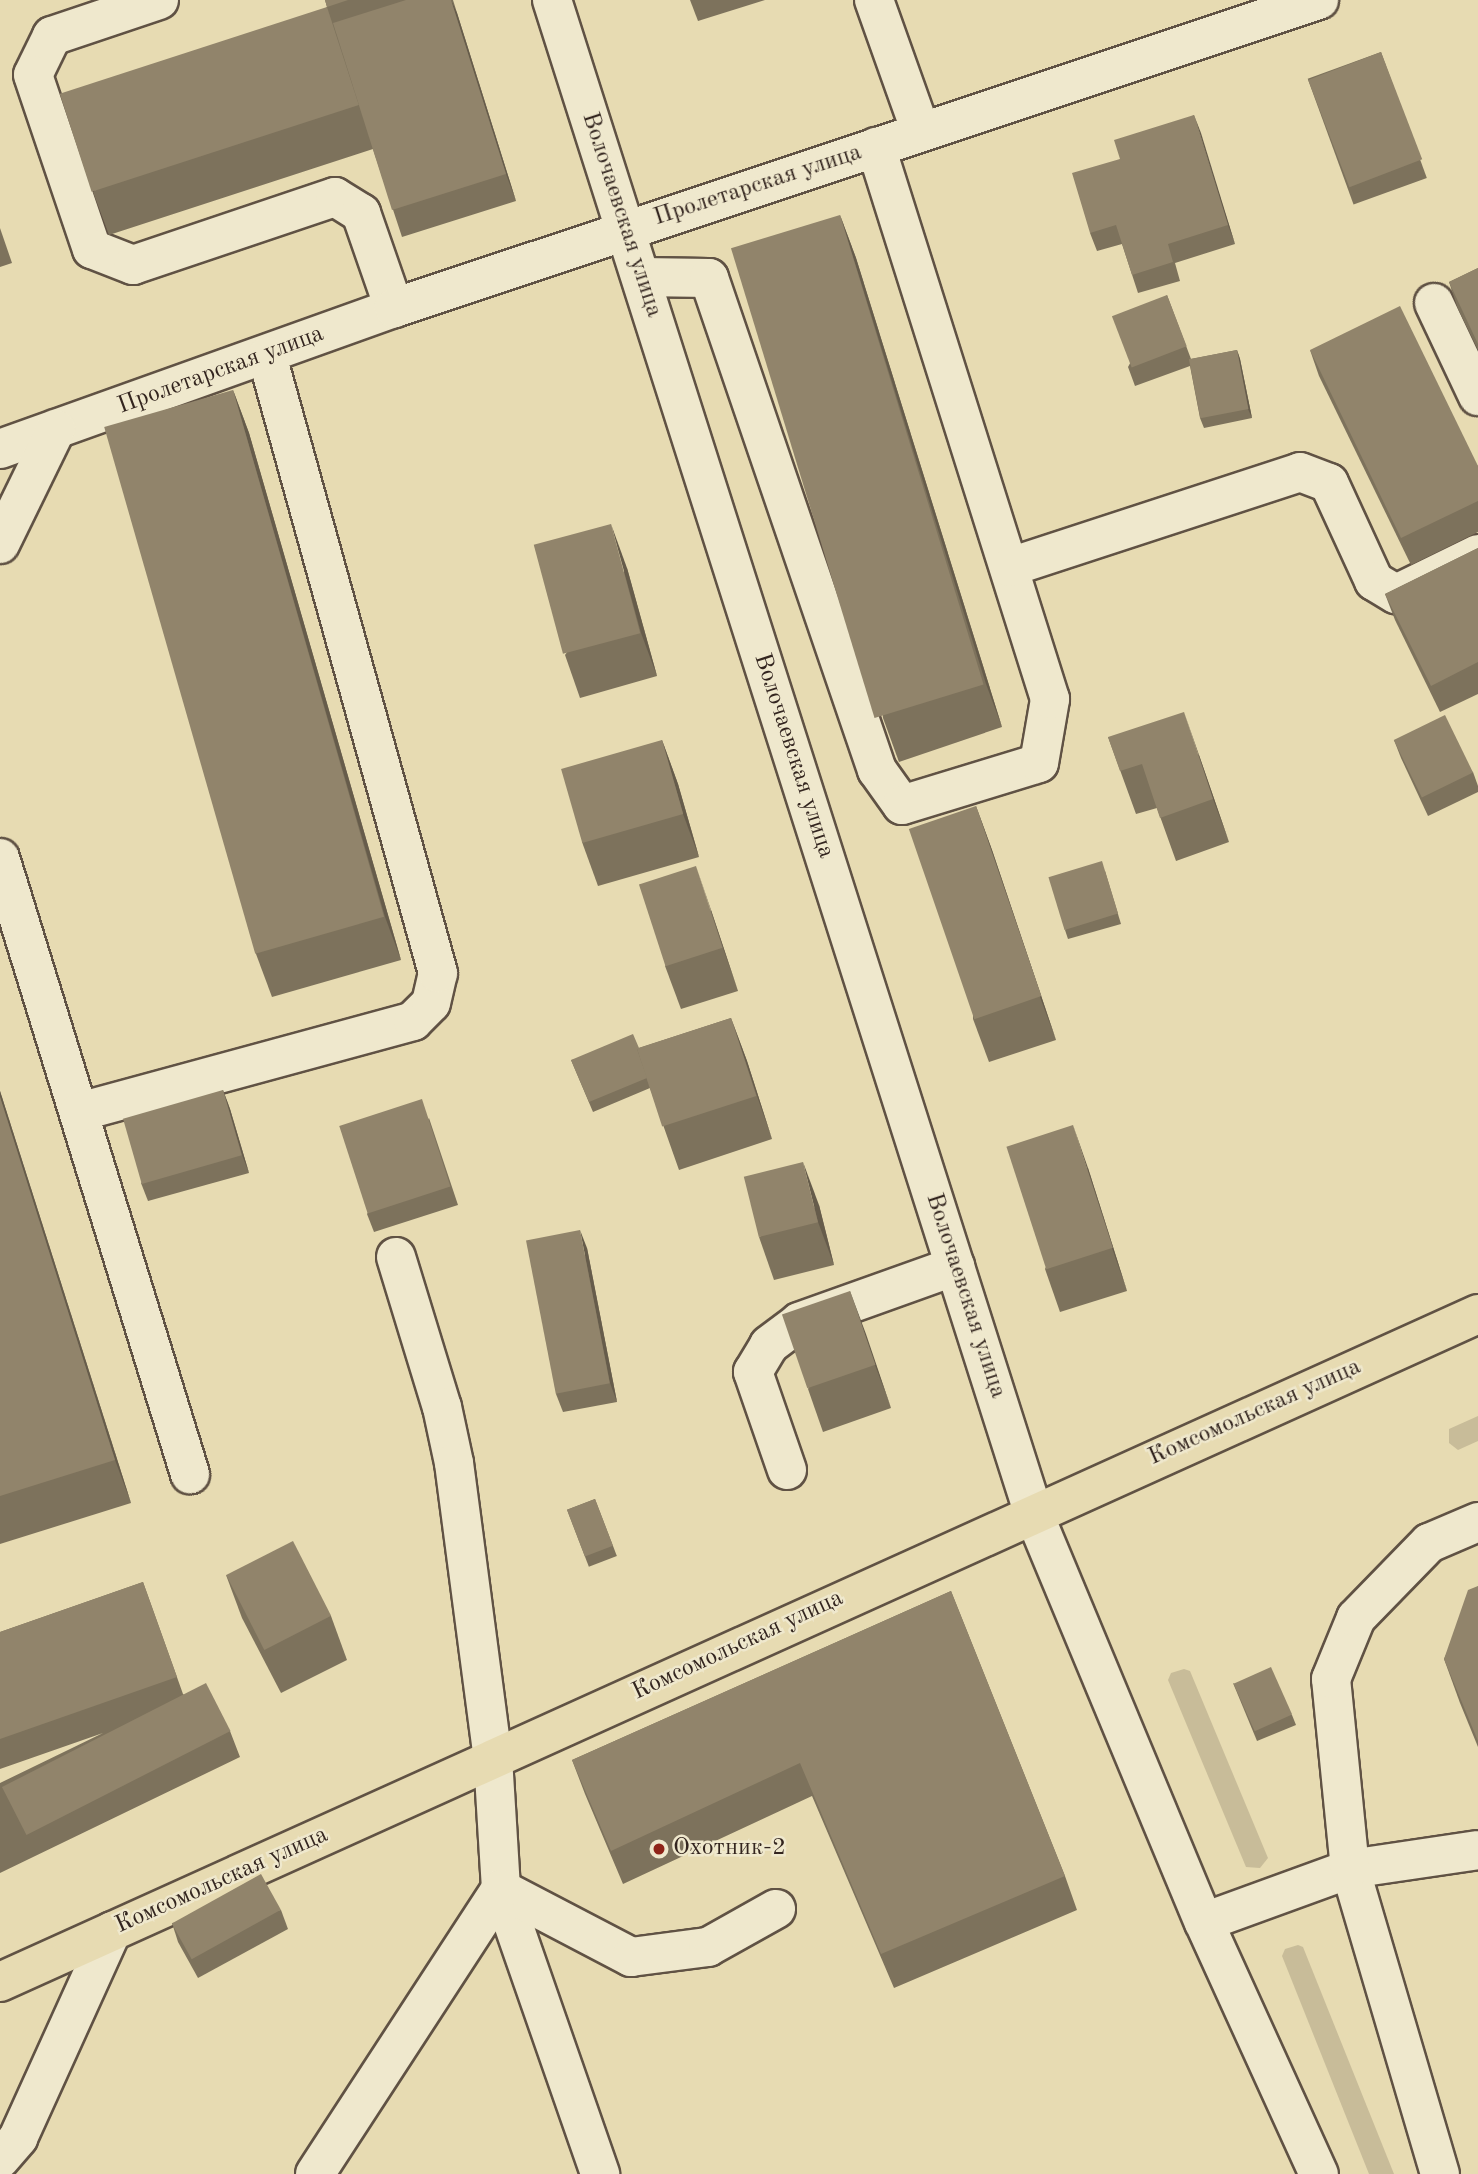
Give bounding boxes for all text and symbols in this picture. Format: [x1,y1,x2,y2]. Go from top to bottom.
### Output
street label: Волочаевская улица [574,109,668,321]
street label: Пролетарская улица [650,139,866,233]
street label: Пролетарская улица [114,320,328,422]
street label: Волочаевская улица [746,650,840,862]
street label: Волочаевская улица [918,1190,1012,1402]
street label: Комсомольская улица [1144,1353,1366,1473]
street label: Комсомольская улица [628,1584,848,1708]
street label: Комсомольская улица [111,1821,333,1941]
place label: Охотник-2 [673,1835,786,1863]
marker: Охотник-2 [651,1841,667,1857]

